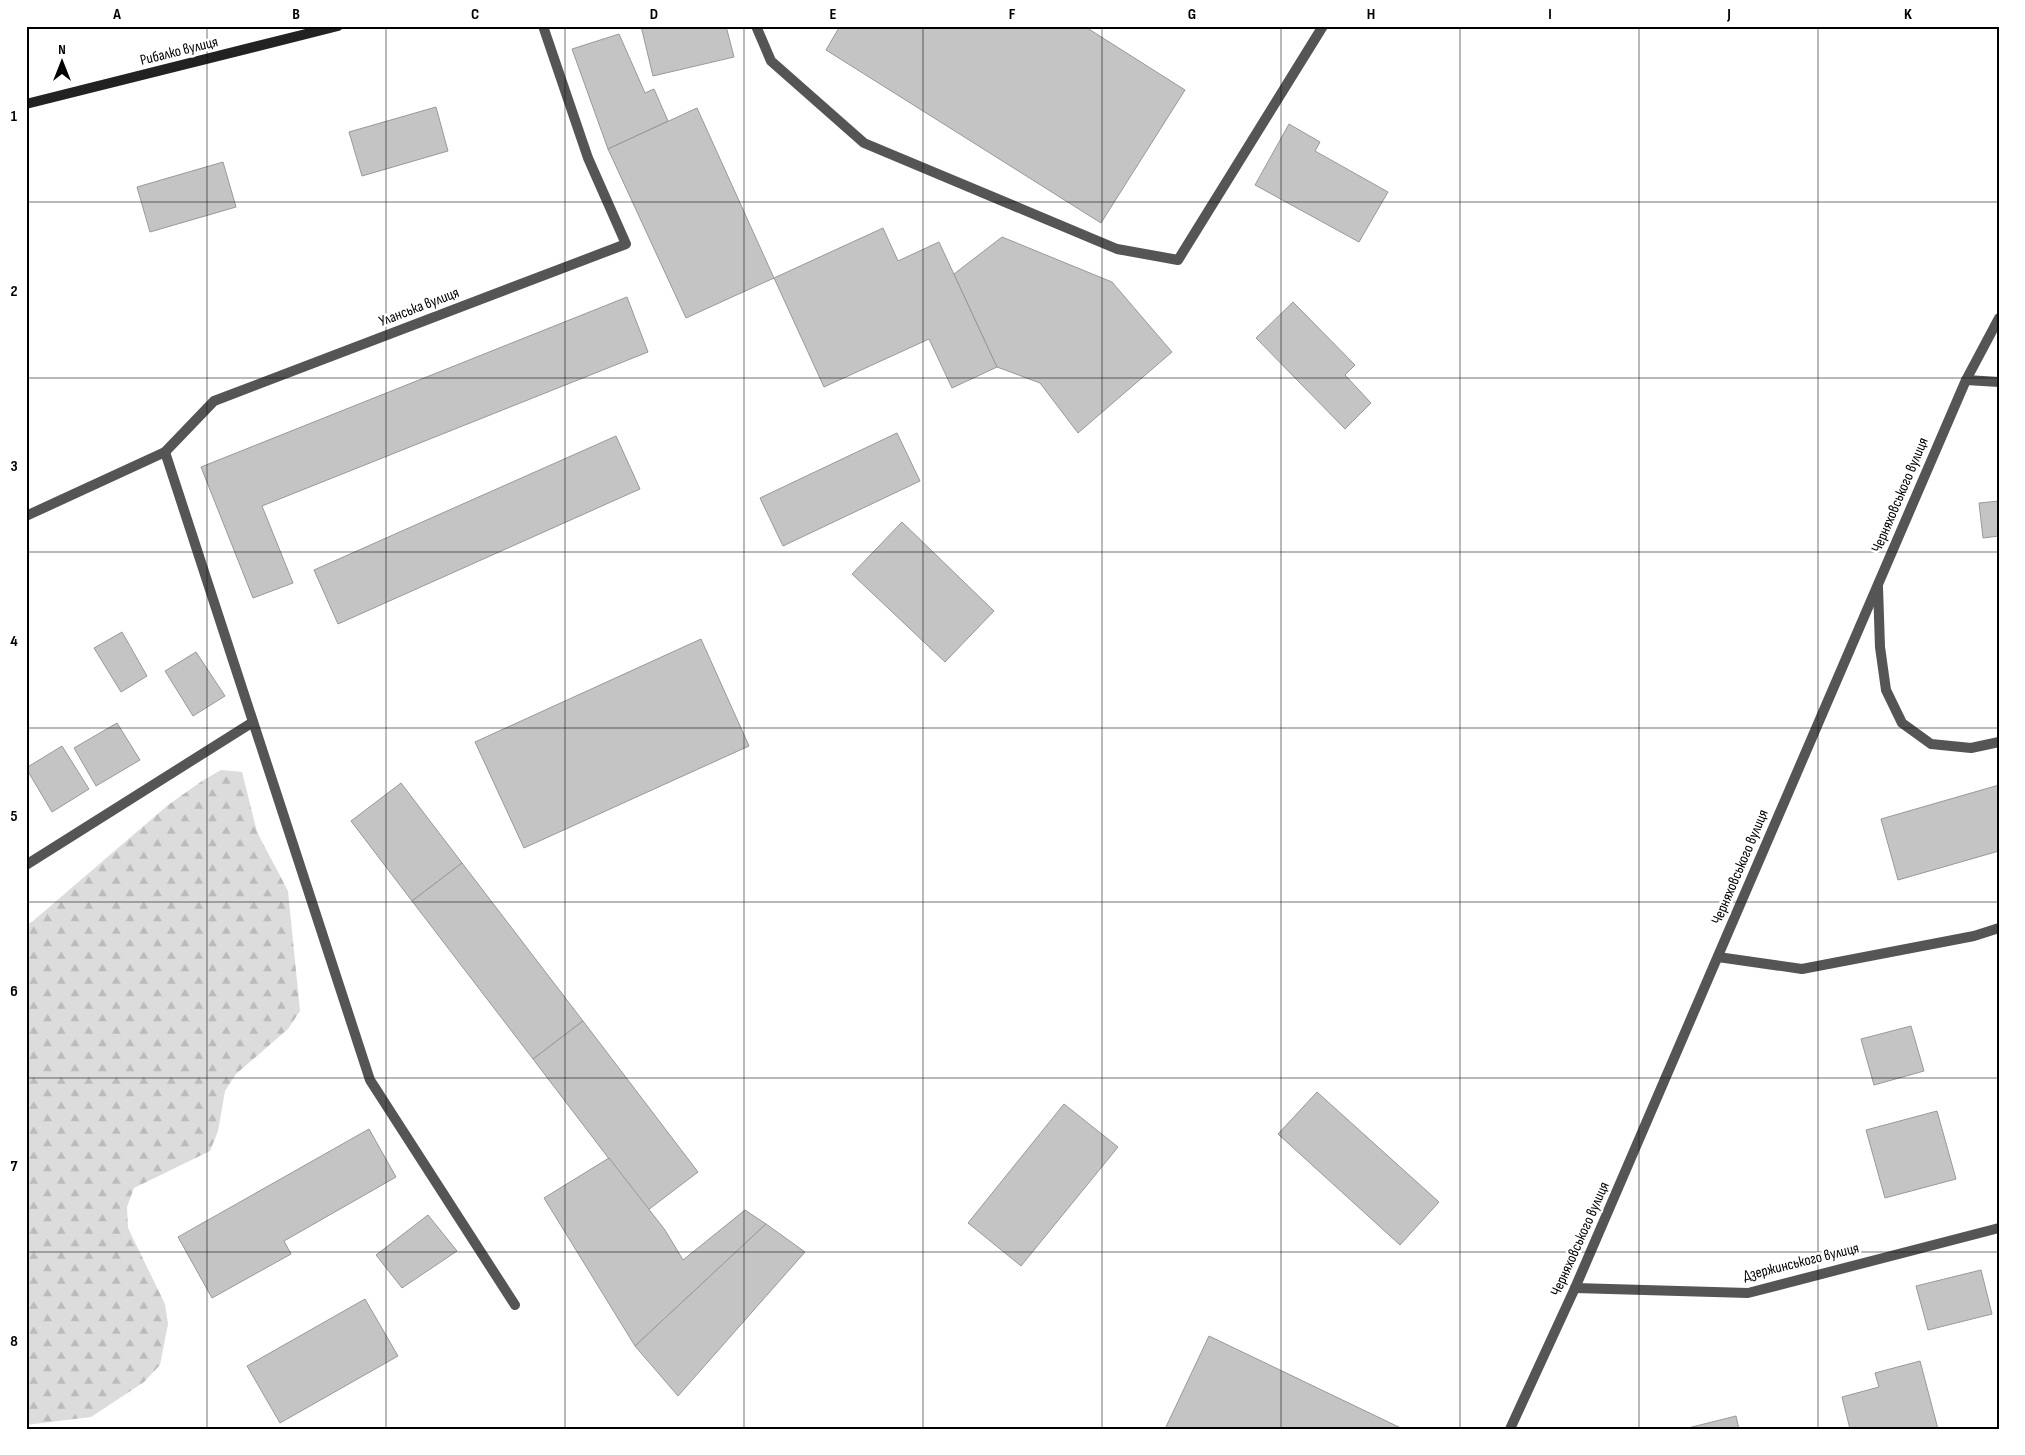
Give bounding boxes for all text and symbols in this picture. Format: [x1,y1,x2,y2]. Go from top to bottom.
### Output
text: A [112,5,121,24]
text: B [292,5,300,24]
text: C [471,5,479,24]
text: D [650,5,658,24]
text: E [830,5,837,24]
text: F [1009,5,1016,24]
text: G [1188,5,1196,24]
text: H [1367,5,1375,24]
text: I [1548,5,1552,24]
text: J [1726,5,1731,24]
text: K [1904,5,1912,24]
street label: Рибалко вулиця [138,32,220,70]
north arrow [38,38,88,88]
text: N [58,41,66,58]
text: 1 [11,107,18,126]
text: 2 [10,282,18,301]
street label: Уланська вулиця [376,283,462,331]
street label: Черняховського вулиця [1867,435,1933,555]
text: 3 [10,457,18,476]
text: 4 [10,632,18,651]
text: 5 [10,807,18,826]
street label: Черняховського вулиця [1707,807,1773,927]
text: 6 [10,982,18,1001]
text: 7 [11,1157,18,1176]
street label: Черняховського вулиця [1546,1179,1614,1299]
street label: Дзержинського вулиця [1741,1238,1861,1286]
text: 8 [10,1332,18,1351]

